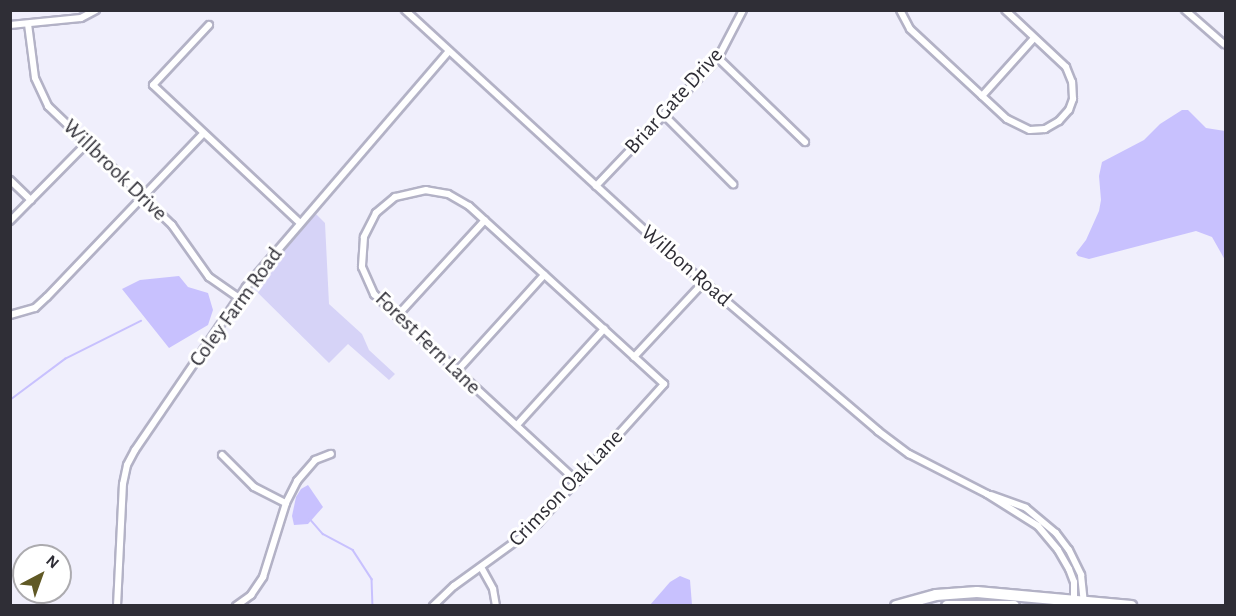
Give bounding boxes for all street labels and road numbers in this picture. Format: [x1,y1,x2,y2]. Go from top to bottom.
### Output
street label: Briar Gate Drive [619,42,729,160]
street label: Willbrook Drive [57,114,173,226]
street label: Wilbon Road [635,220,737,312]
street label: Coley Farm Road [184,242,288,372]
street label: Forest Fern Lane [370,286,486,400]
street label: Crimson Oak Lane [503,424,629,552]

